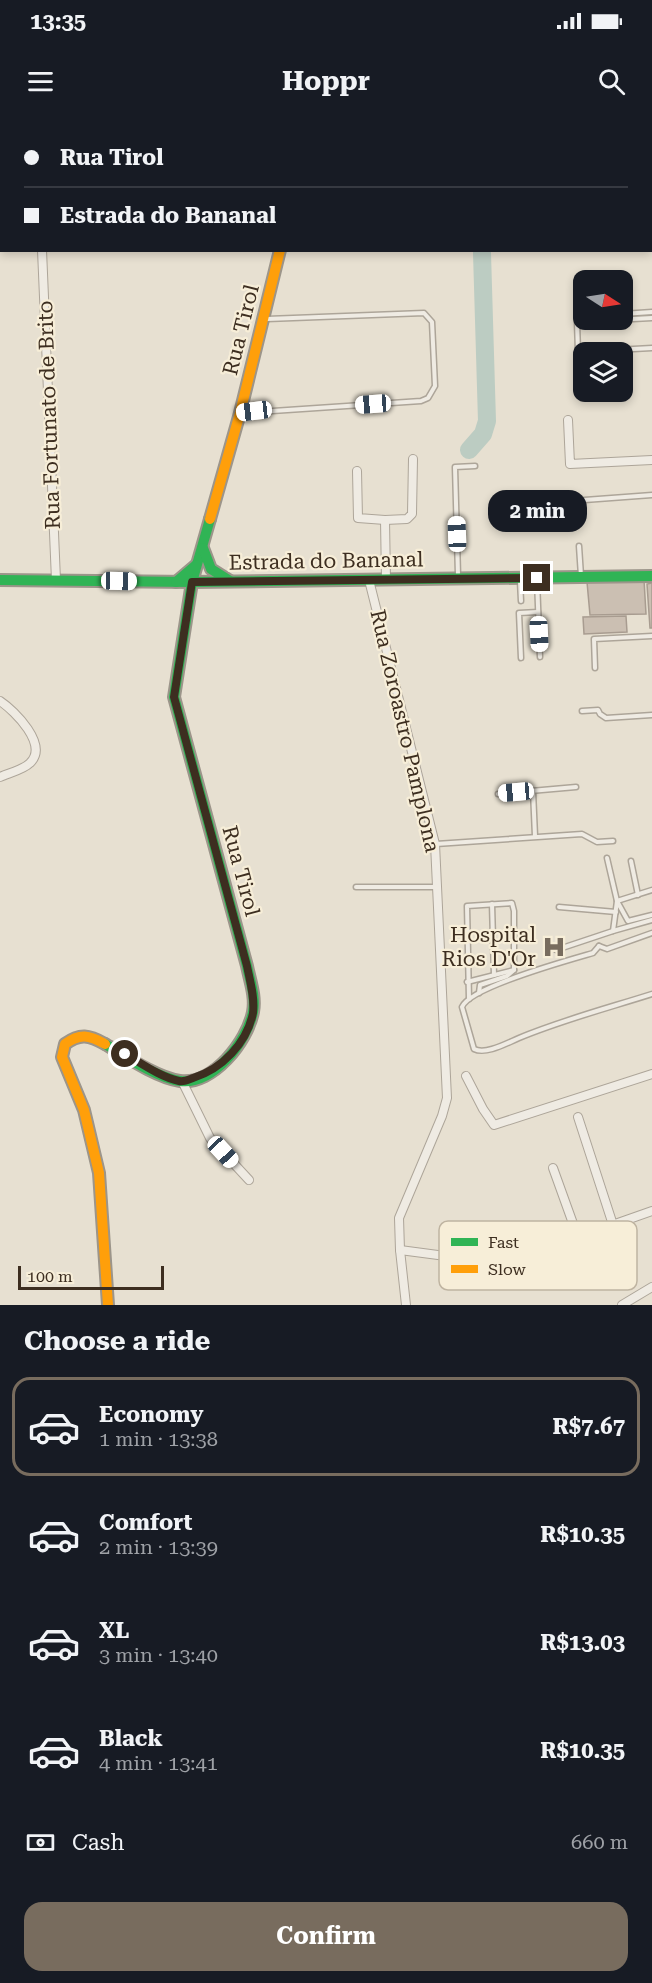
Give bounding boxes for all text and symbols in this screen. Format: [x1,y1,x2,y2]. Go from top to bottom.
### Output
text: 13:35 [30,9,86,34]
icon: menu [24,65,57,98]
text: Hoppr [282,65,370,97]
icon: search [595,65,628,98]
text: Rua Tirol [60,145,163,170]
text: Estrada do Bananal [60,203,276,228]
north arrow [573,270,633,330]
map controls [573,270,633,402]
street label: Rua Tirol [218,282,264,378]
street label: Rua Fortunato de Brito [33,300,65,530]
button: layers [573,342,633,402]
car [354,394,392,414]
car [235,400,273,422]
callout: 2 min [488,491,586,533]
text: 2 min [510,499,565,523]
car [447,516,467,552]
street label: Estrada do Bananal [229,547,424,575]
route end [523,564,550,591]
car [101,572,137,590]
street label: Rua Zoroastro Pamplona [365,607,445,855]
car [529,616,549,652]
car [497,781,535,803]
street label: Rua Tirol [217,823,265,919]
place label: Hospital Rios D'Or [442,923,536,971]
hospital icon: Hospital Rios D'Or [541,934,567,960]
route start [111,1040,138,1067]
car [204,1133,242,1171]
legend [439,1221,637,1290]
text: Fast [488,1233,519,1252]
text: Slow [488,1260,526,1279]
scale bar [18,1263,164,1290]
text: 100 m [27,1267,73,1286]
text: Choose a ride [24,1325,210,1357]
icon: car [27,1400,81,1454]
text: Economy [99,1402,203,1427]
text: R$7.67 [552,1414,625,1439]
text: 1 min · 13:38 [99,1427,218,1451]
icon: car [27,1508,81,1562]
text: Comfort [99,1510,192,1535]
text: R$10.35 [540,1522,625,1547]
text: 2 min · 13:39 [99,1535,218,1559]
icon: car [27,1616,81,1670]
text: XL [99,1618,129,1643]
text: R$13.03 [540,1630,625,1655]
text: 3 min · 13:40 [99,1643,218,1667]
icon: car [27,1724,81,1778]
text: Black [99,1726,163,1751]
text: R$10.35 [540,1738,625,1763]
text: 4 min · 13:41 [99,1751,218,1775]
icon: cash [24,1826,57,1859]
text: Cash [72,1830,124,1855]
text: 660 m [571,1830,628,1854]
button: Confirm [24,1902,628,1971]

